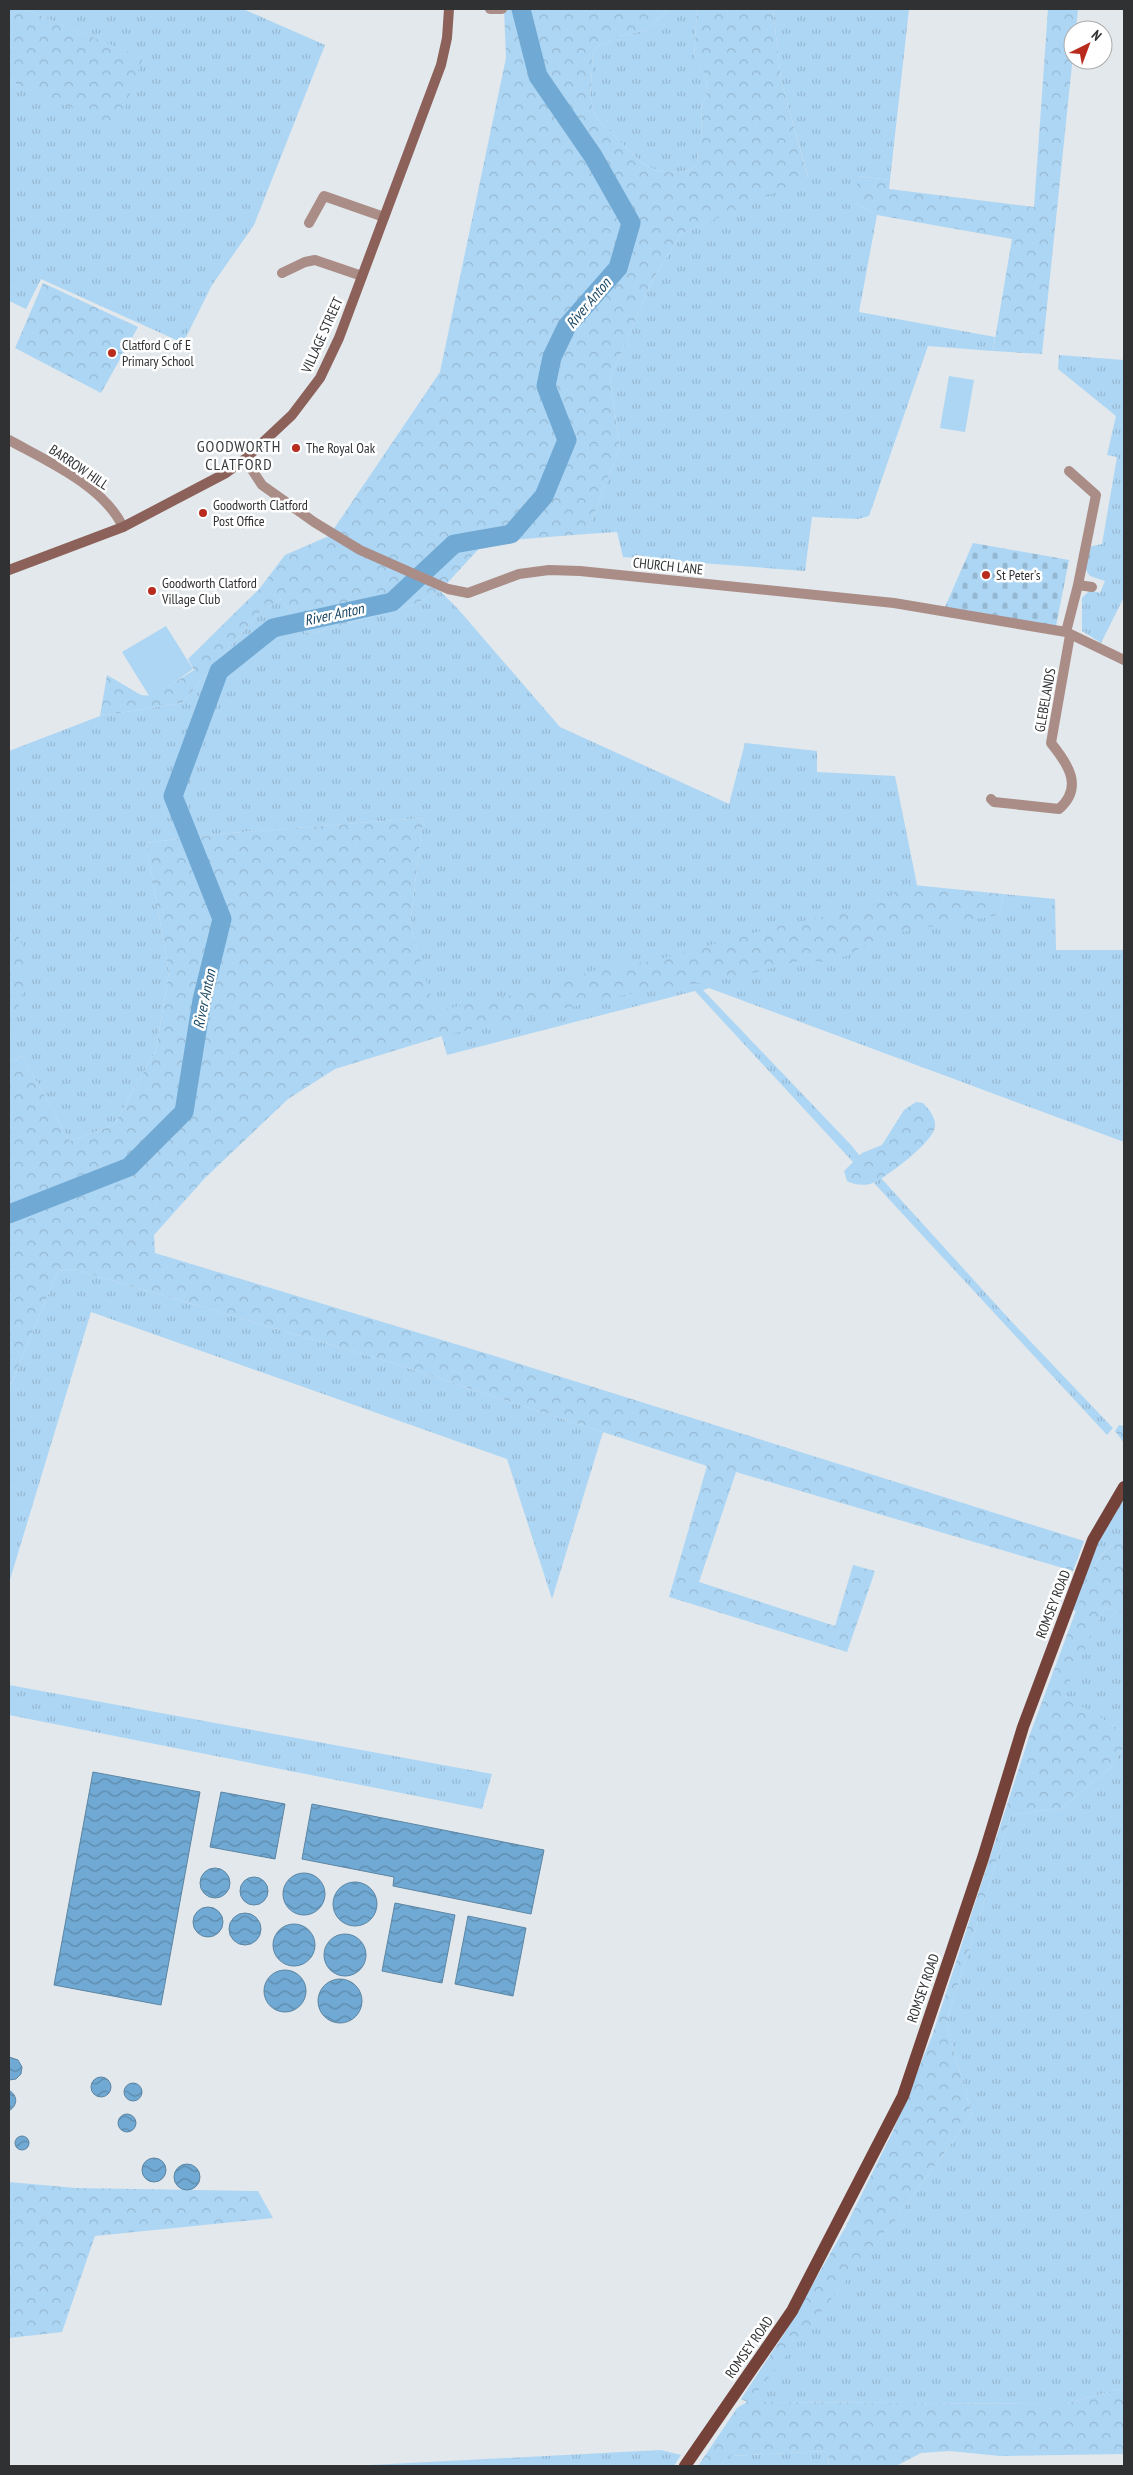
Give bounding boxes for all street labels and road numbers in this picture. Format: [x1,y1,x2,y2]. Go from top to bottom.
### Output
street label: VILLAGE STREET [297,294,347,377]
street label: BARROW HILL [46,440,112,494]
street label: CHURCH LANE [632,553,704,579]
street label: GLEBELANDS [1031,667,1059,733]
street label: ROMSEY ROAD [1032,1567,1074,1641]
street label: ROMSEY ROAD [903,1951,943,2025]
street label: ROMSEY ROAD [721,2312,777,2382]

